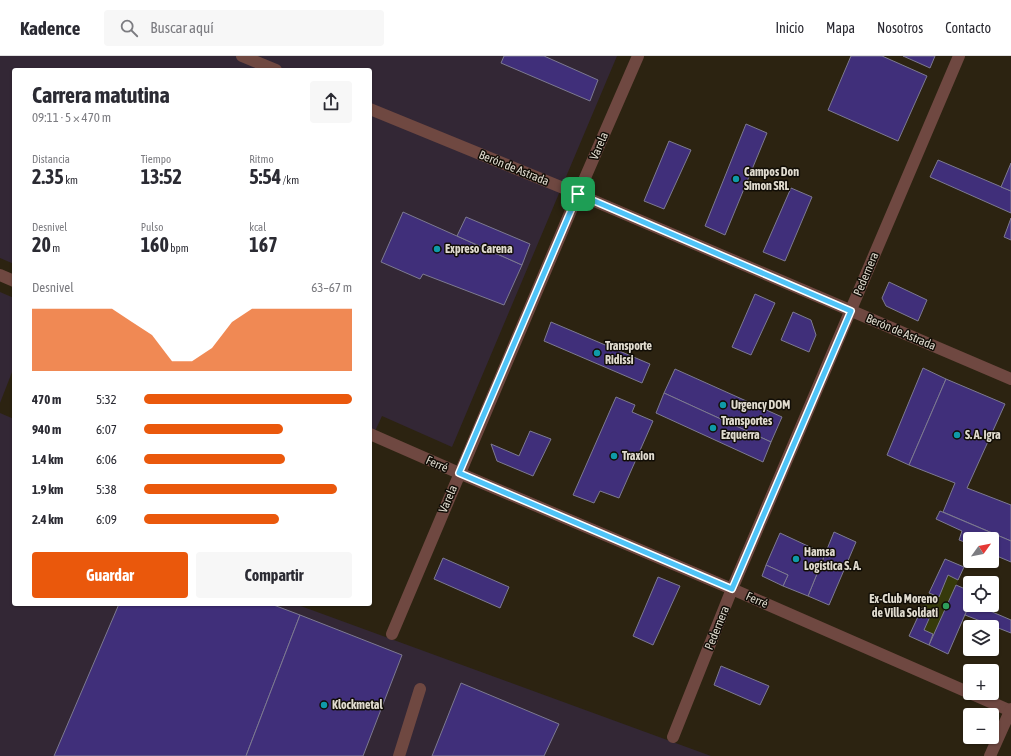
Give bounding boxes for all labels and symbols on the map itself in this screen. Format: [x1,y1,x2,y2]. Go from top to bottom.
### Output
street label: Varela [587,130,611,162]
street label: Berón de Astrada [477,148,551,188]
place label: Campos Don Simon SRL [744,165,799,193]
marker: Campos Don Simon SRL [731,174,741,184]
pin [561,177,595,211]
place label: Expreso Carena [445,242,513,256]
marker: Expreso Carena [432,244,442,254]
street label: Pedernera [851,250,881,298]
street label: Berón de Astrada [864,311,938,353]
place label: Transporte Ridissi [605,339,653,367]
marker: Transporte Ridissi [592,348,602,358]
place label: Urgency DOM [731,398,790,412]
marker: Urgency DOM [718,400,728,410]
place label: Transportes Ezquerra [721,414,773,442]
marker: Transportes Ezquerra [708,423,718,433]
place label: S. A. Igra [965,428,1001,442]
marker: S. A. Igra [952,430,962,440]
place label: Traxion [622,449,655,463]
marker: Traxion [609,451,619,461]
street label: Ferré [424,453,450,475]
street label: Varela [436,483,460,515]
north arrow [963,532,999,568]
place label: Hamsa Logística S. A. [804,545,861,573]
marker: Hamsa Logística S. A. [791,554,801,564]
street label: Ferré [744,589,770,611]
place label: Ex-Club Moreno de Villa Soldati [869,592,938,620]
marker: Ex-Club Moreno de Villa Soldati [941,601,951,611]
street label: Pedernera [702,604,732,652]
place label: Klockmetal [332,698,383,712]
marker: Klockmetal [319,700,329,710]

